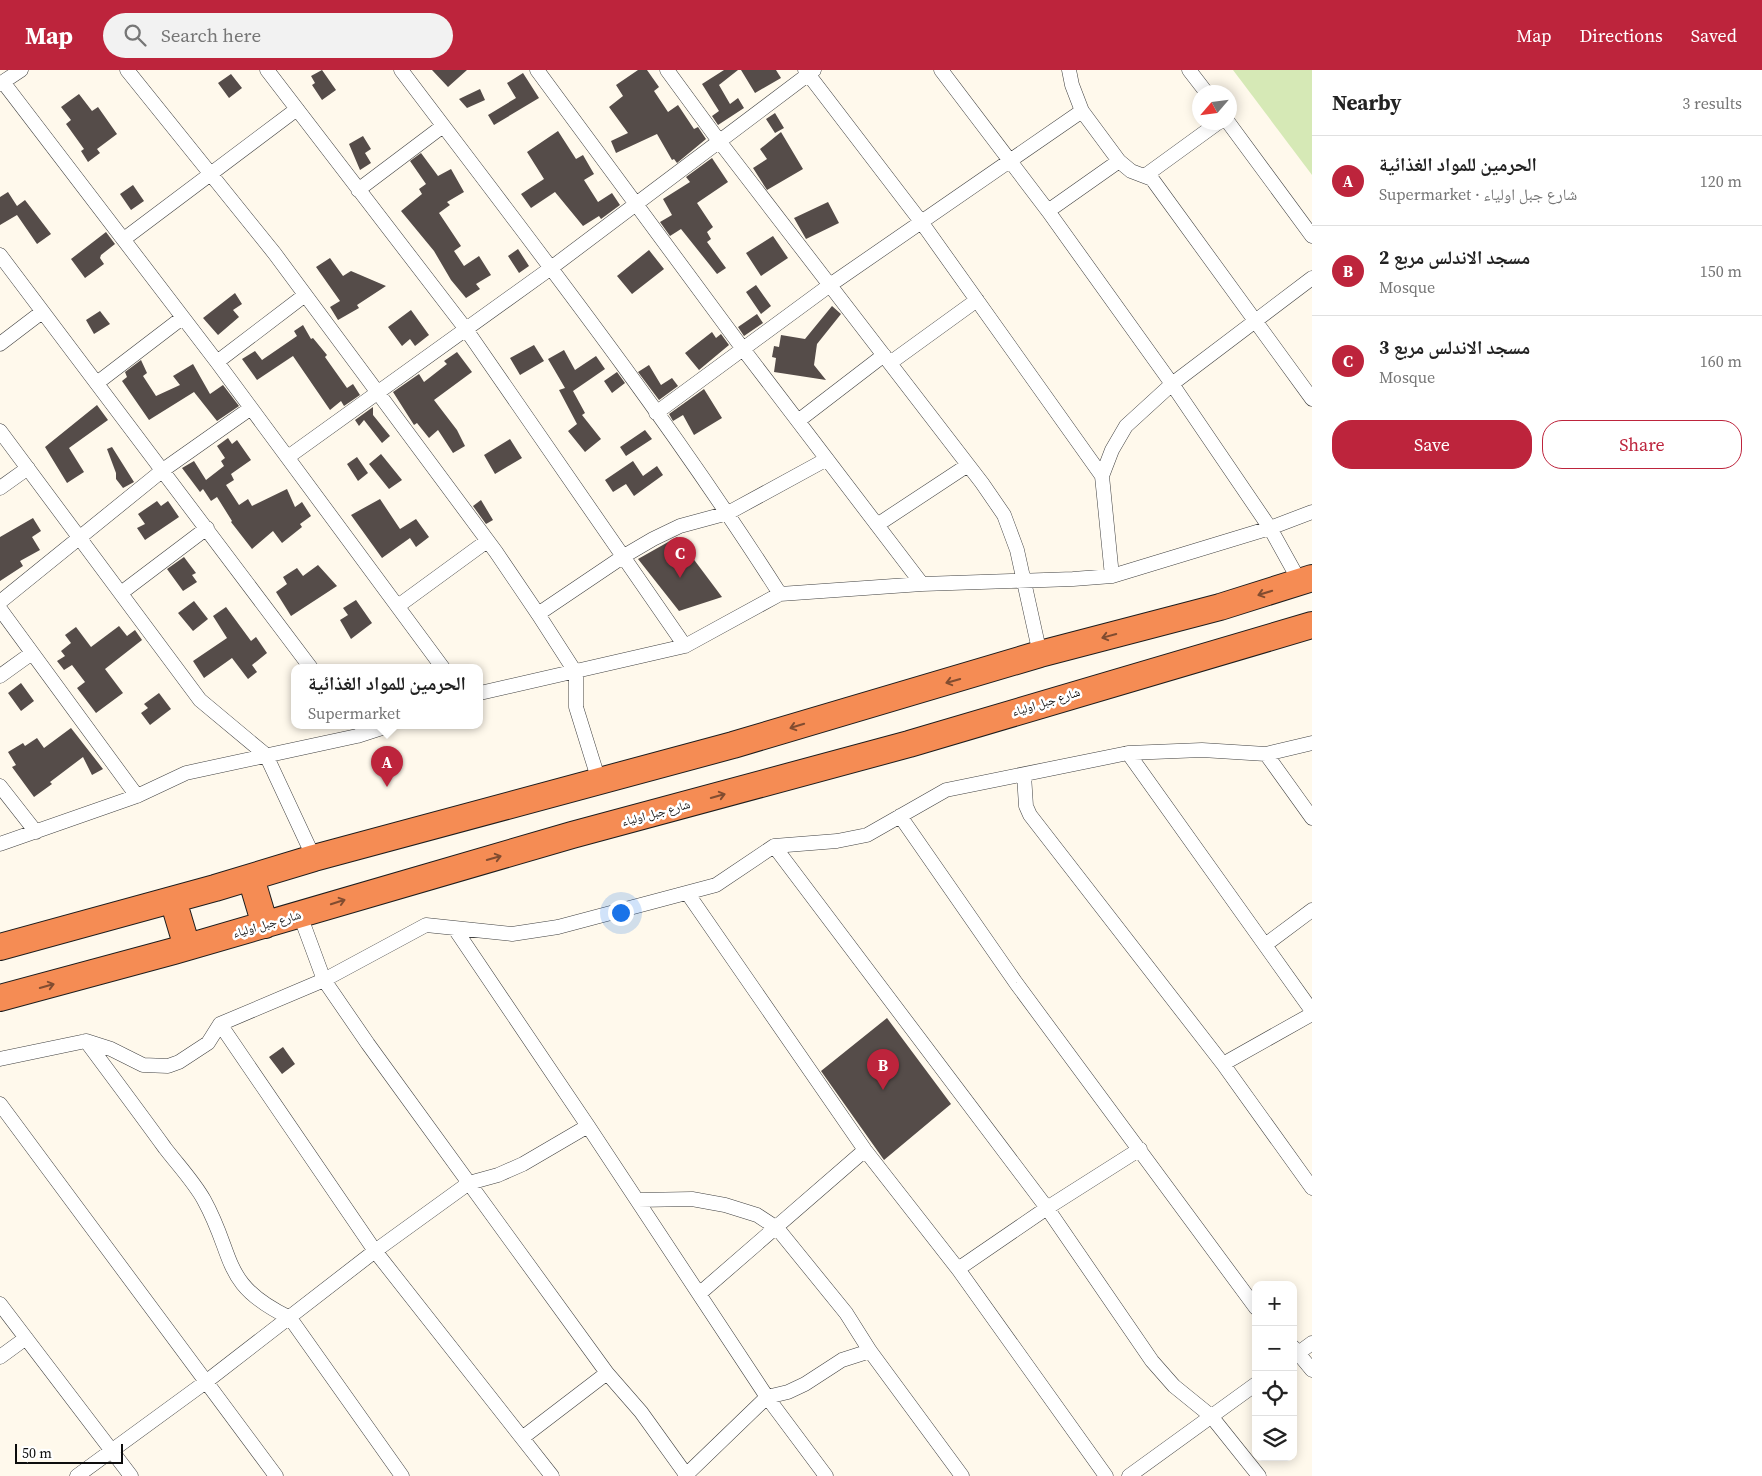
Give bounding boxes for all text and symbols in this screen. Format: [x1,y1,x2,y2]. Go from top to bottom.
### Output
search box [103,13,453,58]
text: Map [25,19,73,52]
icon: search [121,21,149,49]
text: Search here [161,22,261,48]
text: Map [1516,23,1552,48]
text: Directions [1580,23,1663,48]
text: Saved [1691,23,1737,48]
north arrow [1192,85,1237,130]
text: Nearby [1332,88,1402,117]
text: 3 results [1682,92,1742,114]
text: الحرمين للمواد الغذائية [1379,151,1537,177]
text: A [1343,170,1353,192]
text: 120 m [1700,170,1742,192]
text: Supermarket · شارع جبل اولياء [1379,183,1577,205]
text: مسجد الاندلس مربع 2 [1379,244,1530,270]
text: B [1343,260,1353,282]
text: 150 m [1700,260,1742,282]
text: Mosque [1379,276,1435,298]
text: مسجد الاندلس مربع 3 [1379,334,1530,360]
text: C [1343,350,1353,372]
text: 160 m [1700,350,1742,372]
text: Mosque [1379,366,1435,388]
button: Save [1332,420,1532,469]
button: Share [1542,420,1742,469]
pin: C [664,537,696,578]
one-way arrow [1258,588,1274,598]
one-way arrow [1101,632,1117,641]
popup [291,664,483,729]
text: الحرمين للمواد الغذائية [308,670,466,696]
one-way arrow [945,677,961,686]
street label: شارع جبل اولياء [1010,684,1082,720]
text: Supermarket [308,702,400,724]
one-way arrow [789,722,805,732]
pin: A [371,746,403,787]
one-way arrow [710,791,726,801]
street label: شارع جبل اولياء [620,796,692,830]
one-way arrow [486,852,502,862]
one-way arrow [329,897,345,907]
your location [608,900,634,926]
street label: شارع جبل اولياء [231,907,303,941]
one-way arrow [39,980,55,990]
pin: B [867,1049,899,1090]
map controls [1252,1281,1297,1461]
button: + [1252,1281,1297,1326]
button: − [1252,1326,1297,1371]
button: locate [1252,1371,1297,1416]
button: layers [1252,1416,1297,1461]
scale bar [15,1441,122,1464]
text: 50 m [22,1443,52,1463]

